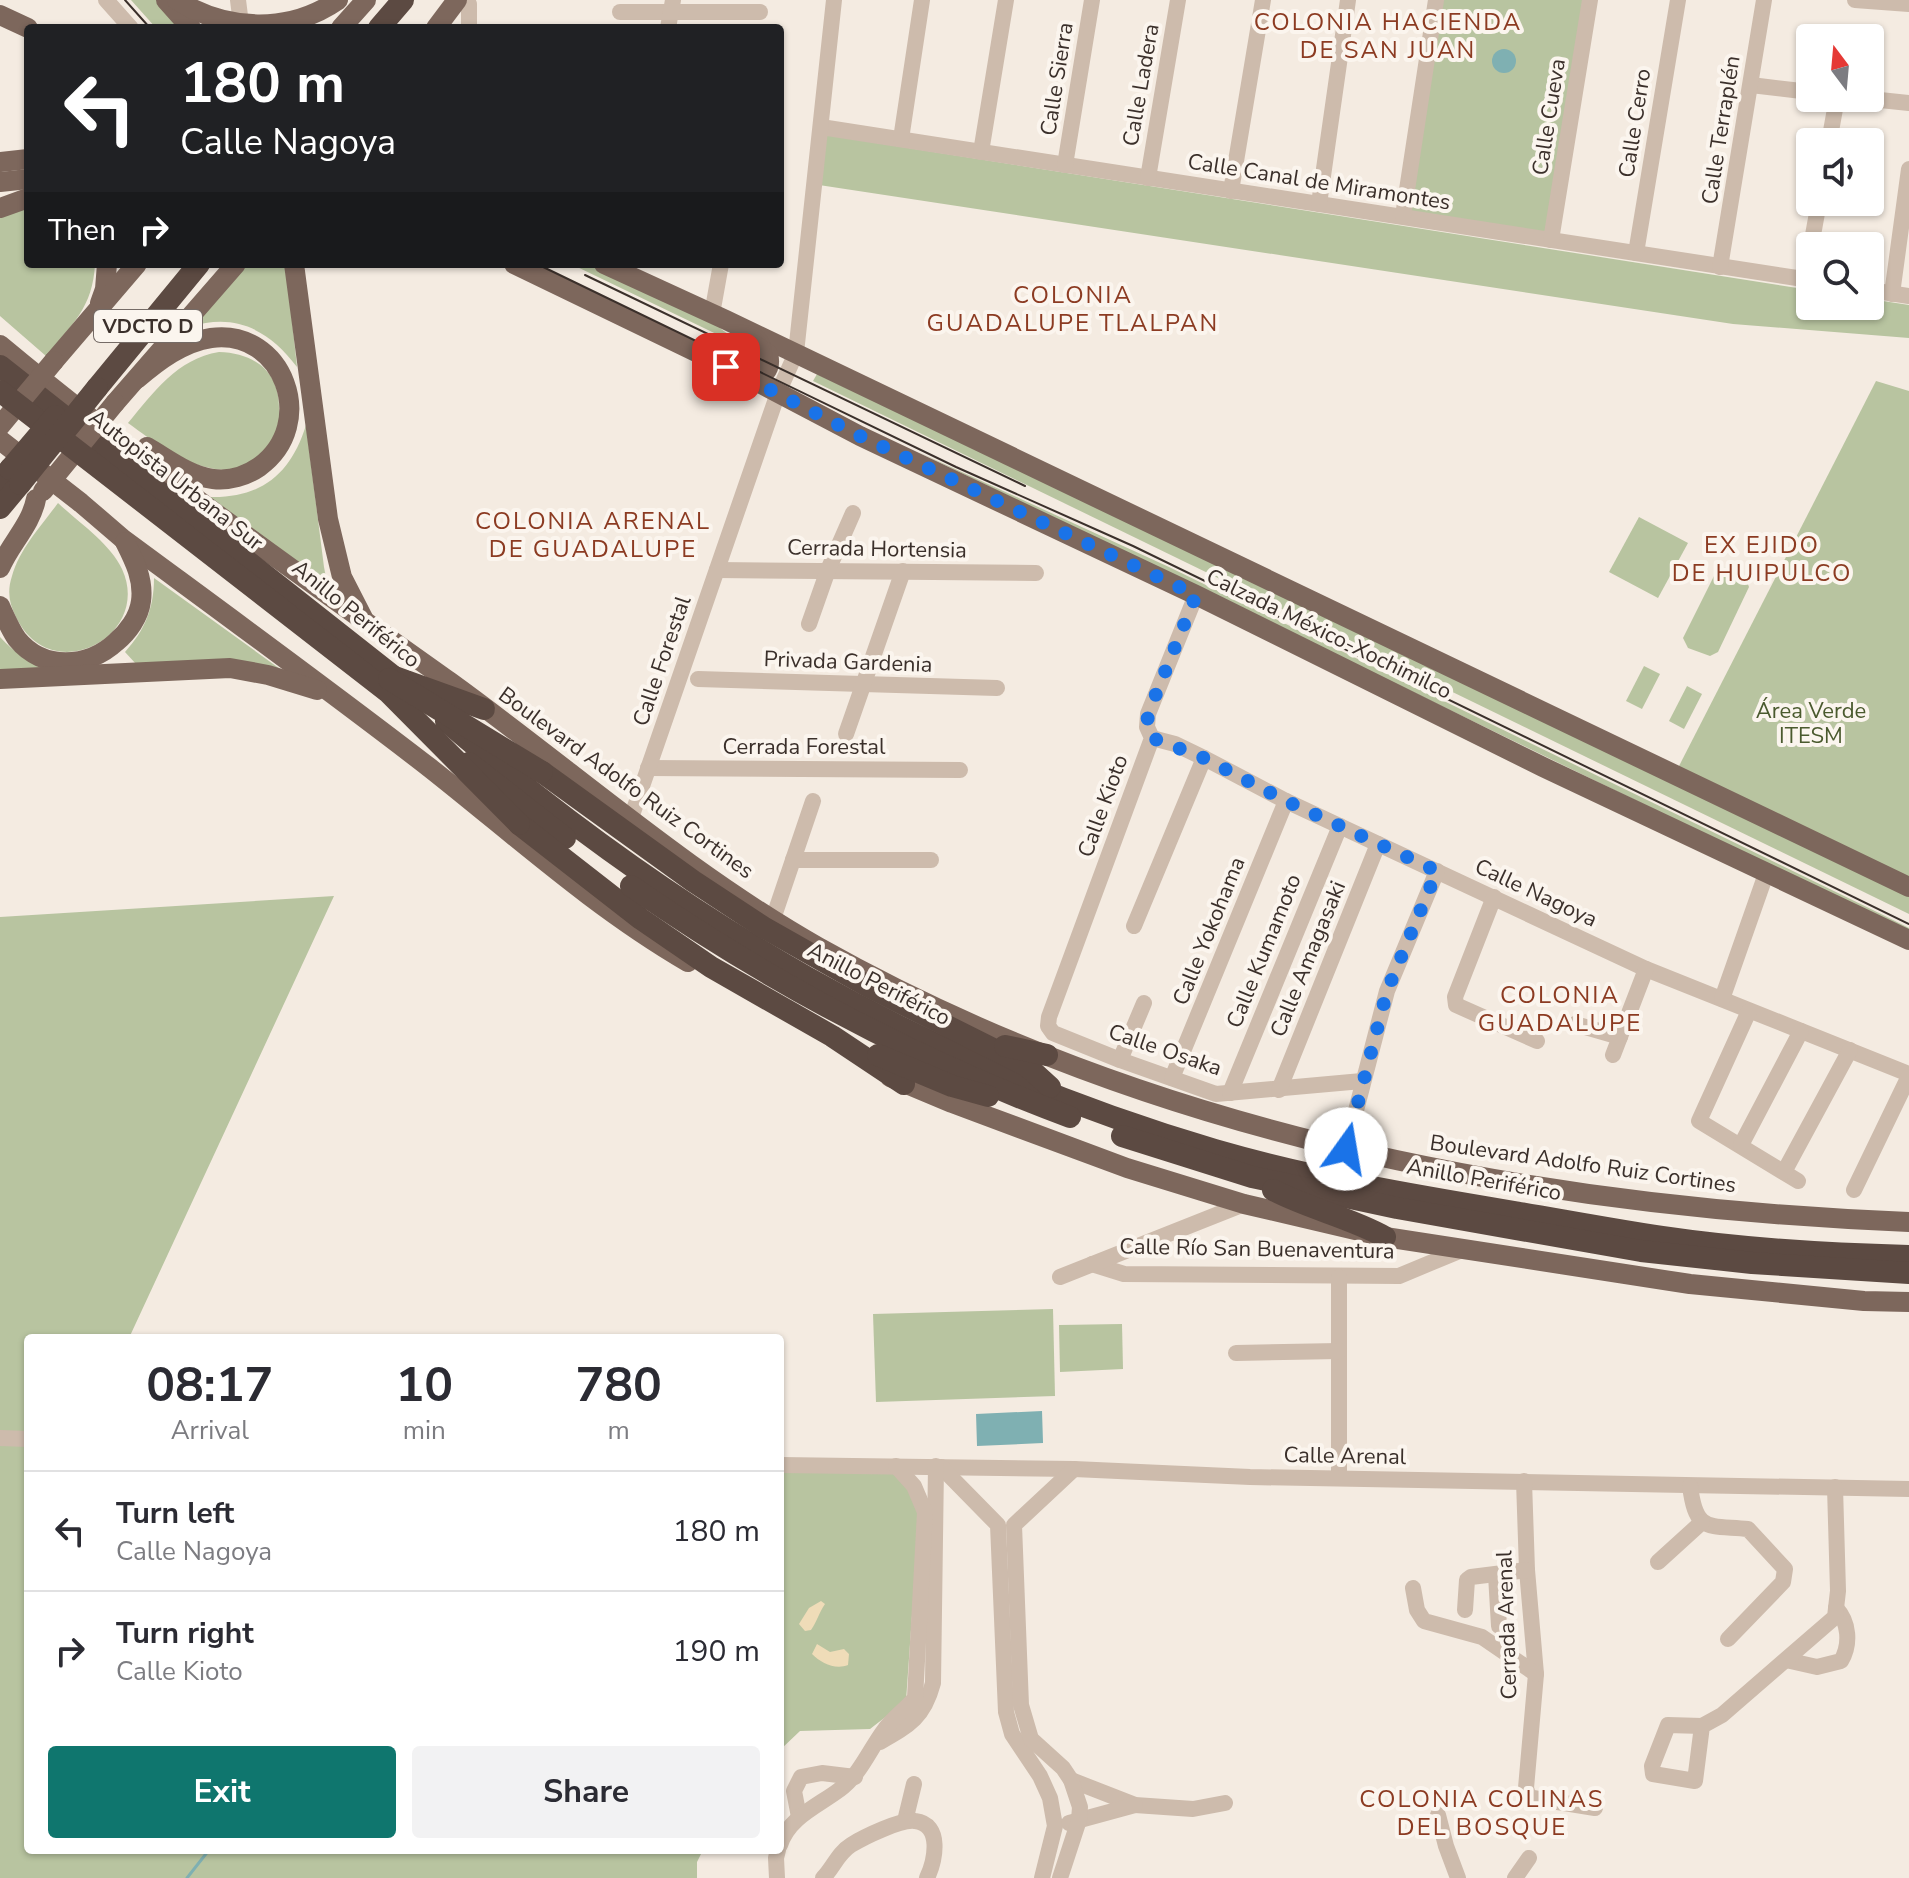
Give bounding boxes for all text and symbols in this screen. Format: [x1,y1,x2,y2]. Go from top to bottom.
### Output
district label: COLONIA HACIENDA DE SAN JUAN [1254,6,1522,66]
street label: Calle Sierra [1033,20,1081,138]
street label: Calle Ladera [1115,21,1167,149]
north arrow [1796,24,1884,112]
map controls [1796,24,1884,320]
text: 180 m [180,45,345,122]
street label: Calle Terraplén [1694,53,1748,207]
icon: left [48,56,152,160]
street label: Calle Cueva [1525,57,1573,177]
street label: Calle Cerro [1612,66,1658,180]
text: Calle Nagoya [180,118,396,167]
button: sound [1796,128,1884,216]
street label: Calle Canal de Miramontes [1185,146,1453,218]
icon: right [132,208,176,252]
text: Then [48,210,116,251]
button: search [1796,232,1884,320]
district label: COLONIA GUADALUPE TLALPAN [927,279,1219,339]
road number: VDCTO D [94,310,202,342]
pin [692,333,760,401]
icon: arrive [704,345,748,389]
street label: Autopista Urbana Sur [83,402,269,558]
district label: COLONIA ARENAL DE GUADALUPE [475,505,711,565]
district label: EX EJIDO DE HUIPULCO [1672,529,1852,589]
street label: Cerrada Hortensia [787,532,967,566]
street label: Anillo Periférico [286,553,426,675]
street label: Calzada México-Xochimilco [1201,561,1457,707]
street label: Calle Forestal [626,591,698,730]
street label: Privada Gardenia [763,644,933,680]
street label: Boulevard Adolfo Ruiz Cortines [492,680,760,886]
park label: Área Verde ITESM [1756,696,1866,751]
street label: Cerrada Forestal [723,732,886,762]
street label: Calle Kioto [1071,751,1135,861]
street label: Calle Yokohama [1166,852,1252,1010]
street label: Calle Nagoya [1470,852,1602,934]
street label: Calle Kumamoto [1219,870,1309,1032]
street label: Calle Amagasaki [1263,877,1353,1041]
street label: Anillo Periférico [802,935,956,1033]
district label: COLONIA GUADALUPE [1478,979,1642,1039]
street label: Calle Osaka [1104,1017,1226,1083]
position arrow [1304,1107,1388,1191]
street label: Boulevard Adolfo Ruiz Cortines [1428,1128,1738,1200]
street label: Anillo Periférico [1404,1152,1564,1208]
street label: Calle Río San Buenaventura [1119,1232,1395,1266]
text: 08:17 [146,1352,273,1418]
text: 10 [396,1352,453,1418]
text: 780 [575,1352,662,1418]
text: Arrival [171,1413,249,1448]
text: min [403,1413,446,1448]
text: m [607,1413,630,1448]
street label: Calle Arenal [1283,1440,1407,1472]
text: Turn left [116,1493,234,1534]
icon: left [48,1509,92,1553]
text: 180 m [673,1511,760,1552]
text: Calle Nagoya [116,1534,272,1569]
street label: Cerrada Arenal [1489,1549,1525,1700]
text: Turn right [116,1613,254,1654]
icon: right [48,1629,92,1673]
text: 190 m [673,1631,760,1672]
text: Calle Kioto [116,1654,243,1689]
button: Exit [48,1746,396,1838]
button: Share [412,1746,760,1838]
district label: COLONIA COLINAS DEL BOSQUE [1359,1783,1605,1843]

